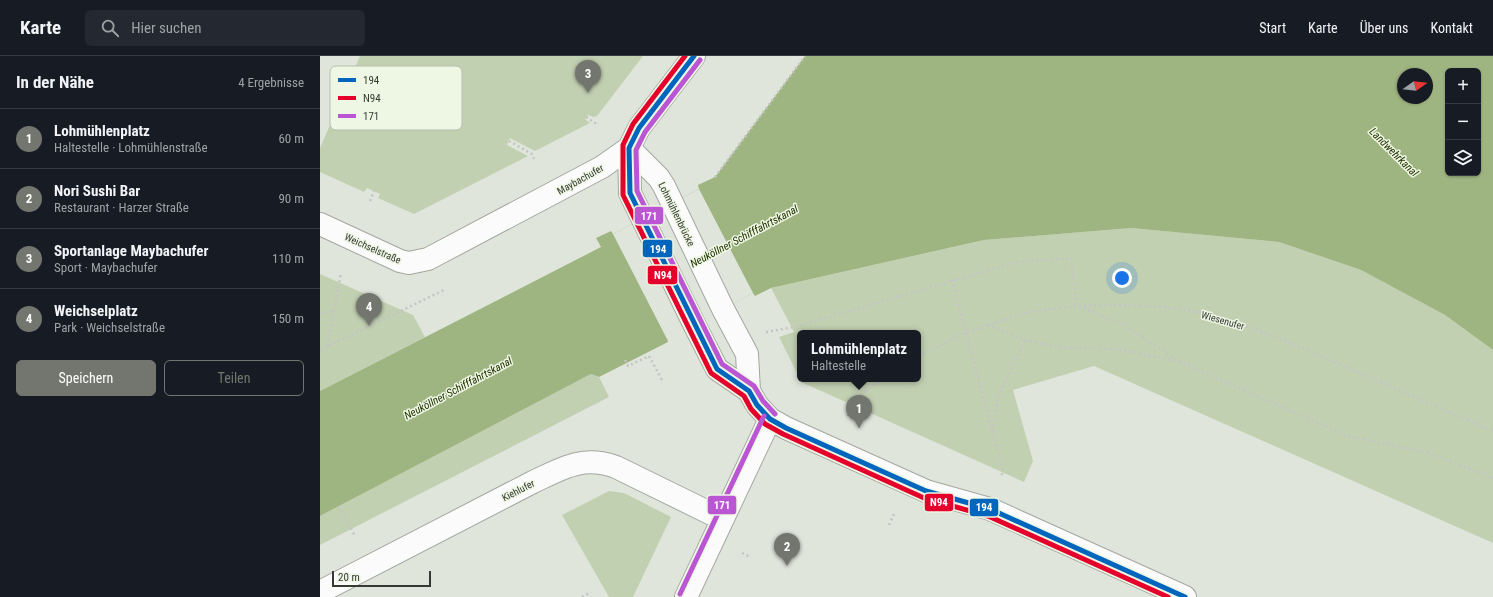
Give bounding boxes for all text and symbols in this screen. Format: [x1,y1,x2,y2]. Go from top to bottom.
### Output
search box [85,10,365,46]
text: Karte [20,16,61,39]
icon: search [99,17,121,39]
text: Hier suchen [131,19,202,37]
text: Start [1259,20,1286,36]
text: Karte [1308,20,1338,36]
text: Über uns [1360,20,1408,36]
text: Kontakt [1430,20,1473,36]
pin: 3 [575,60,601,93]
legend [330,66,462,130]
north arrow [1397,68,1433,104]
map controls [1445,68,1481,176]
button: + [1445,68,1481,104]
text: In der Nähe [16,72,94,92]
text: 194 [363,74,380,87]
text: 4 Ergebnisse [238,75,304,90]
text: N94 [363,92,381,105]
button: − [1445,104,1481,140]
text: 171 [363,110,379,123]
text: Lohmühlenplatz [54,122,150,140]
water label: Landwehrkanal [1367,125,1421,180]
text: 1 [26,131,32,146]
text: 60 m [278,131,304,146]
text: Haltestelle · Lohmühlenstraße [54,140,208,155]
button: layers [1445,140,1481,176]
street label: Maybachufer [555,162,605,197]
street label: Lohmühlenbrücke [656,180,697,248]
text: Nori Sushi Bar [54,182,140,200]
text: 2 [26,191,32,206]
text: 90 m [278,191,304,206]
text: Restaurant · Harzer Straße [54,200,189,215]
water label: Neuköllner Schifffahrtskanal [688,202,801,270]
line badge: 171 [634,206,664,225]
text: 171 [641,210,657,223]
street label: Weichselstraße [343,231,403,266]
line badge: 194 [642,239,673,258]
text: Sportanlage Maybachufer [54,242,208,260]
text: 194 [650,243,667,256]
text: 3 [26,251,32,266]
text: 110 m [272,251,304,266]
text: Sport · Maybachufer [54,260,158,275]
line badge: N94 [647,265,678,285]
your location [1112,268,1132,288]
text: N94 [654,269,672,282]
pin: 4 [356,293,382,326]
text: Weichselplatz [54,302,138,320]
street label: Wiesenufer [1200,309,1246,332]
text: 4 [26,311,32,326]
text: 150 m [272,311,304,326]
text: Park · Weichselstraße [54,320,165,335]
popup [797,330,921,382]
text: Lohmühlenplatz [811,340,907,358]
water label: Neuköllner Schifffahrtskanal [402,354,515,422]
text: Haltestelle [811,358,866,373]
button: Speichern [16,360,156,396]
button: Teilen [164,360,304,396]
pin: 1 [846,395,872,428]
street label: Kiehlufer [500,478,536,503]
line badge: N94 [924,493,954,512]
line badge: 171 [707,495,737,515]
text: N94 [930,496,948,509]
line badge: 194 [969,498,999,517]
text: 171 [714,499,730,512]
text: 194 [976,501,993,514]
pin: 2 [774,533,800,566]
scale bar [332,569,431,588]
text: 20 m [338,571,360,584]

